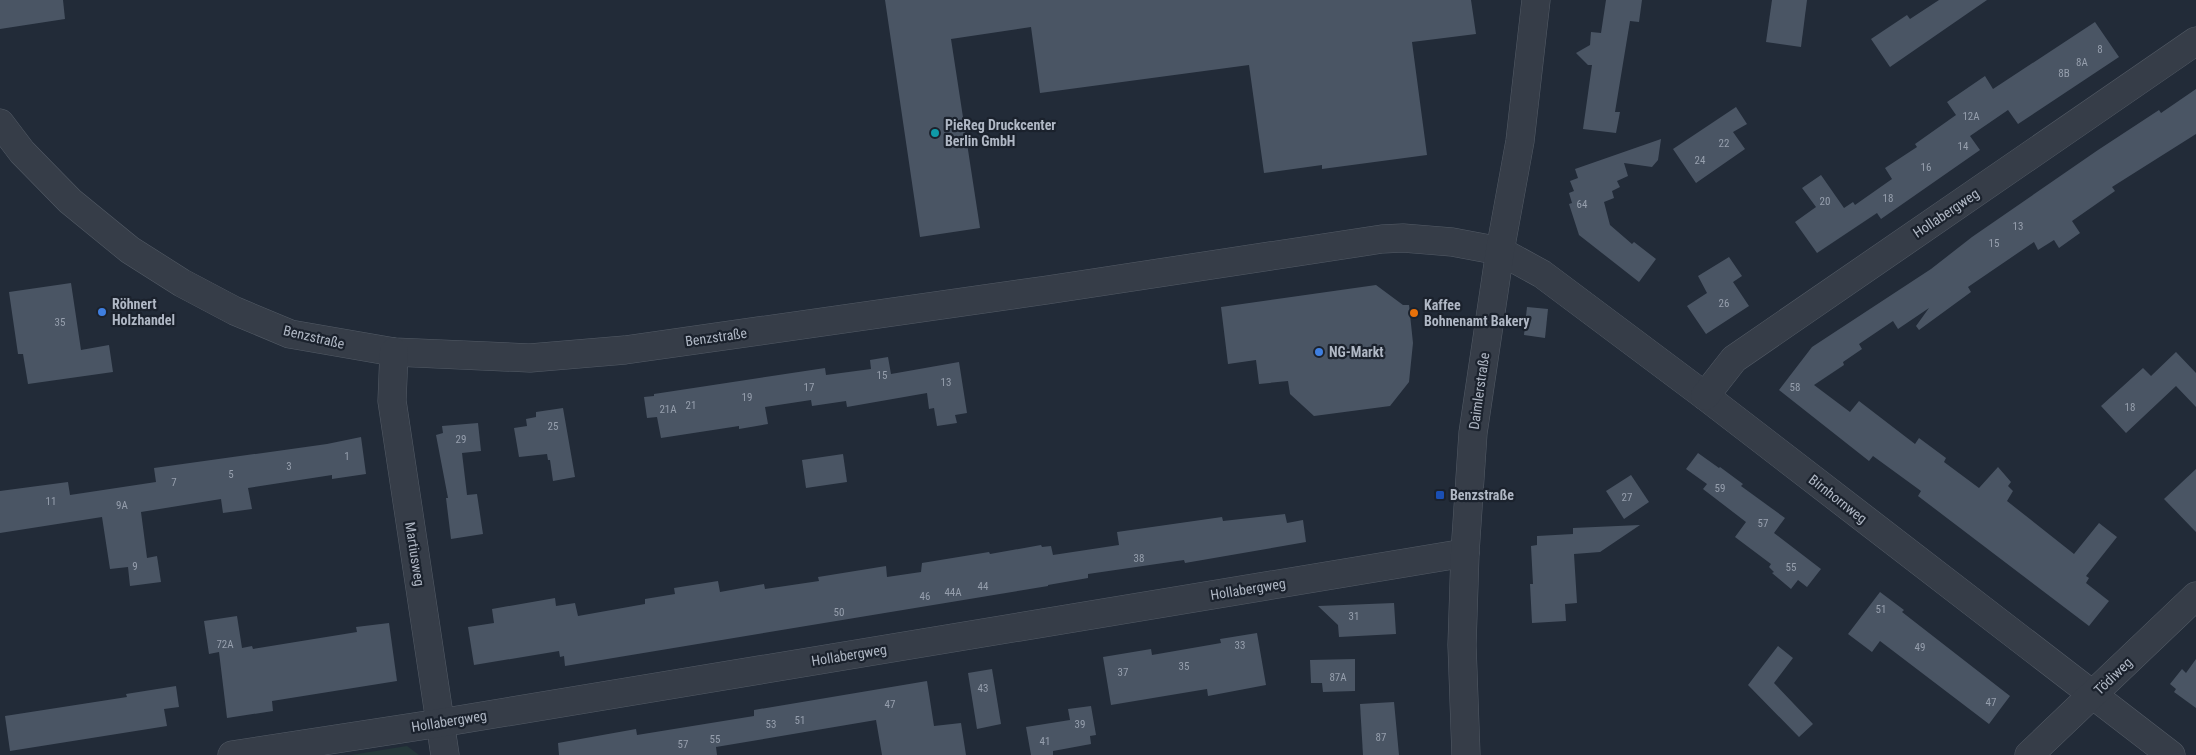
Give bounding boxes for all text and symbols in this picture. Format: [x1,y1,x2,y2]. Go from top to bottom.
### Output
house number: 8 [2097,43,2103,56]
house number: 8A [2076,56,2089,69]
house number: 8B [2058,67,2070,80]
house number: 12A [1962,110,1980,123]
place label: PieReg Druckcenter Berlin GmbH [945,117,1056,149]
marker: PieReg Druckcenter Berlin GmbH [929,127,941,139]
house number: 22 [1719,137,1729,150]
house number: 14 [1958,140,1969,153]
house number: 24 [1695,154,1706,167]
house number: 16 [1921,161,1931,174]
street label: Hollabergweg [1910,185,1982,241]
house number: 18 [1883,192,1893,205]
house number: 20 [1820,195,1830,208]
house number: 64 [1577,198,1588,211]
house number: 13 [2013,220,2023,233]
house number: 15 [1989,237,1999,250]
place label: Röhnert Holzhandel [112,296,175,328]
place label: Kaffee Bohnenamt Bakery [1424,297,1530,329]
house number: 26 [1719,297,1729,310]
marker: Röhnert Holzhandel [96,306,108,318]
marker: Kaffee Bohnenamt Bakery [1408,307,1420,319]
house number: 35 [55,316,65,329]
street label: Benzstraße [282,322,347,352]
street label: Benzstraße [684,325,748,349]
place label: NG-Markt [1329,344,1384,360]
marker: NG-Markt [1313,346,1325,358]
street label: Daimlerstraße [1466,351,1492,431]
house number: 15 [877,369,887,382]
house number: 13 [941,376,951,389]
house number: 17 [804,381,814,394]
house number: 58 [1790,381,1800,394]
house number: 19 [742,391,752,404]
house number: 21 [686,399,696,412]
house number: 18 [2125,401,2135,414]
house number: 21A [659,403,677,416]
house number: 25 [548,420,558,433]
house number: 29 [456,433,466,446]
house number: 1 [344,450,350,463]
house number: 3 [286,460,292,473]
house number: 5 [228,468,234,481]
street label: Birnhornweg [1806,471,1870,527]
house number: 7 [171,476,177,489]
house number: 59 [1715,482,1725,495]
place label: Benzstraße [1450,487,1514,503]
marker: Benzstraße [1434,489,1446,501]
house number: 27 [1622,491,1632,504]
house number: 11 [46,495,56,508]
house number: 9A [116,499,129,512]
house number: 57 [1758,517,1768,530]
street label: Martiusweg [402,521,428,587]
house number: 38 [1134,552,1144,565]
house number: 9 [132,560,138,573]
house number: 55 [1786,561,1796,574]
street label: Hollabergweg [1209,575,1287,603]
house number: 44 [978,580,989,593]
house number: 44A [944,586,962,599]
house number: 46 [920,590,930,603]
house number: 51 [1876,603,1886,616]
house number: 50 [834,606,844,619]
house number: 31 [1349,610,1359,623]
house number: 72A [216,638,234,651]
house number: 33 [1235,639,1245,652]
street label: Hollabergweg [810,641,888,669]
house number: 49 [1915,641,1925,654]
street label: Tödiweg [2091,654,2135,698]
house number: 35 [1179,660,1189,673]
house number: 37 [1118,666,1128,679]
house number: 87A [1329,671,1347,684]
house number: 43 [978,682,988,695]
house number: 47 [1986,696,1996,709]
house number: 47 [885,698,895,711]
street label: Hollabergweg [410,707,488,735]
house number: 51 [795,714,805,727]
house number: 53 [766,718,776,731]
house number: 39 [1075,718,1085,731]
house number: 87 [1376,731,1386,744]
house number: 55 [710,733,720,746]
house number: 41 [1040,735,1050,748]
house number: 57 [678,738,688,751]

